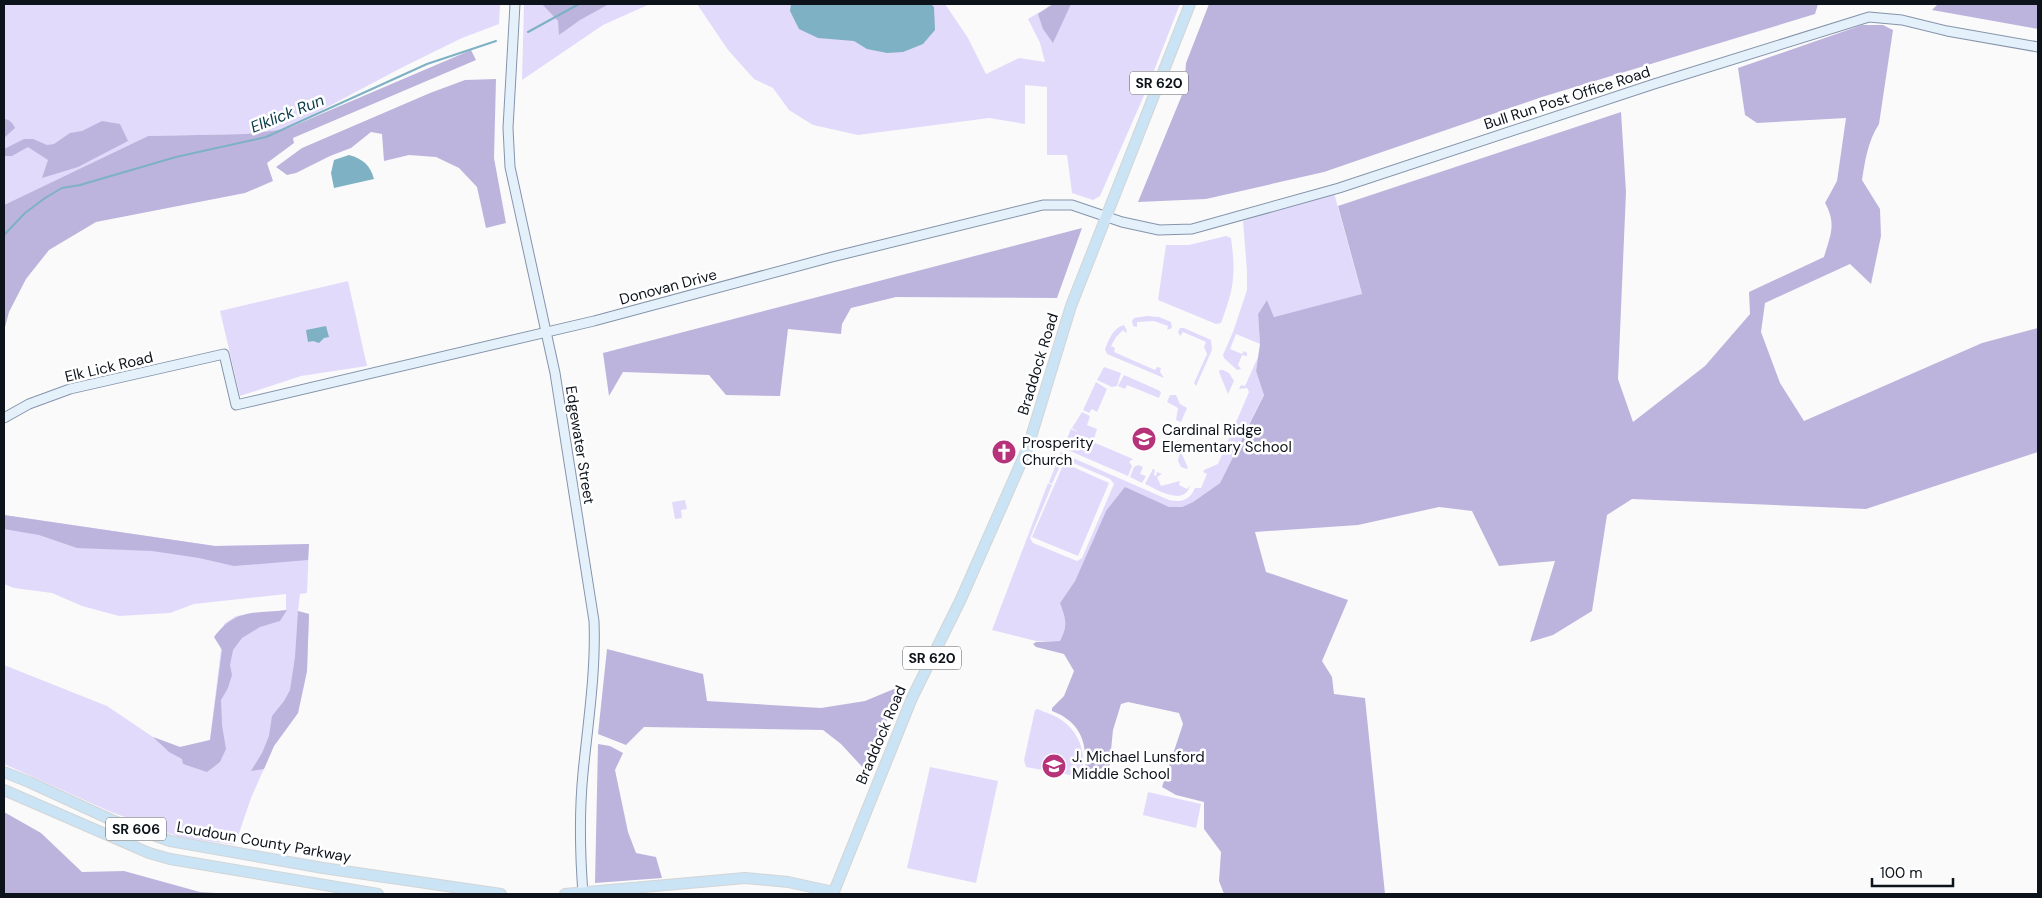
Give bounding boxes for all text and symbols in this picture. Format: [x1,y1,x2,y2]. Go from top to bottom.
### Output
street label: Bull Run Post Office Road [1481,62,1653,134]
road number: SR 620 [1130,72,1188,95]
water label: Elklick Run [247,89,327,138]
street label: Donovan Drive [617,264,719,310]
street label: Braddock Road [1013,311,1063,417]
street label: Elk Lick Road [63,347,155,387]
street label: Edgewater Street [561,384,599,506]
place label: Cardinal Ridge Elementary School [1162,420,1292,457]
school or university icon: Cardinal Ridge Elementary School [1131,426,1157,452]
place label: Prosperity Church [1022,433,1094,470]
church icon: Prosperity Church [991,439,1017,465]
road number: SR 620 [903,646,961,670]
street label: Braddock Road [851,683,911,787]
place label: J. Michael Lunsford Middle School [1072,747,1205,784]
school or university icon: J. Michael Lunsford Middle School [1041,753,1067,779]
street label: Loudoun County Parkway [175,817,353,867]
road number: SR 606 [106,818,166,841]
scale bar [1872,856,1953,888]
text: 100 m [1880,863,1923,883]

